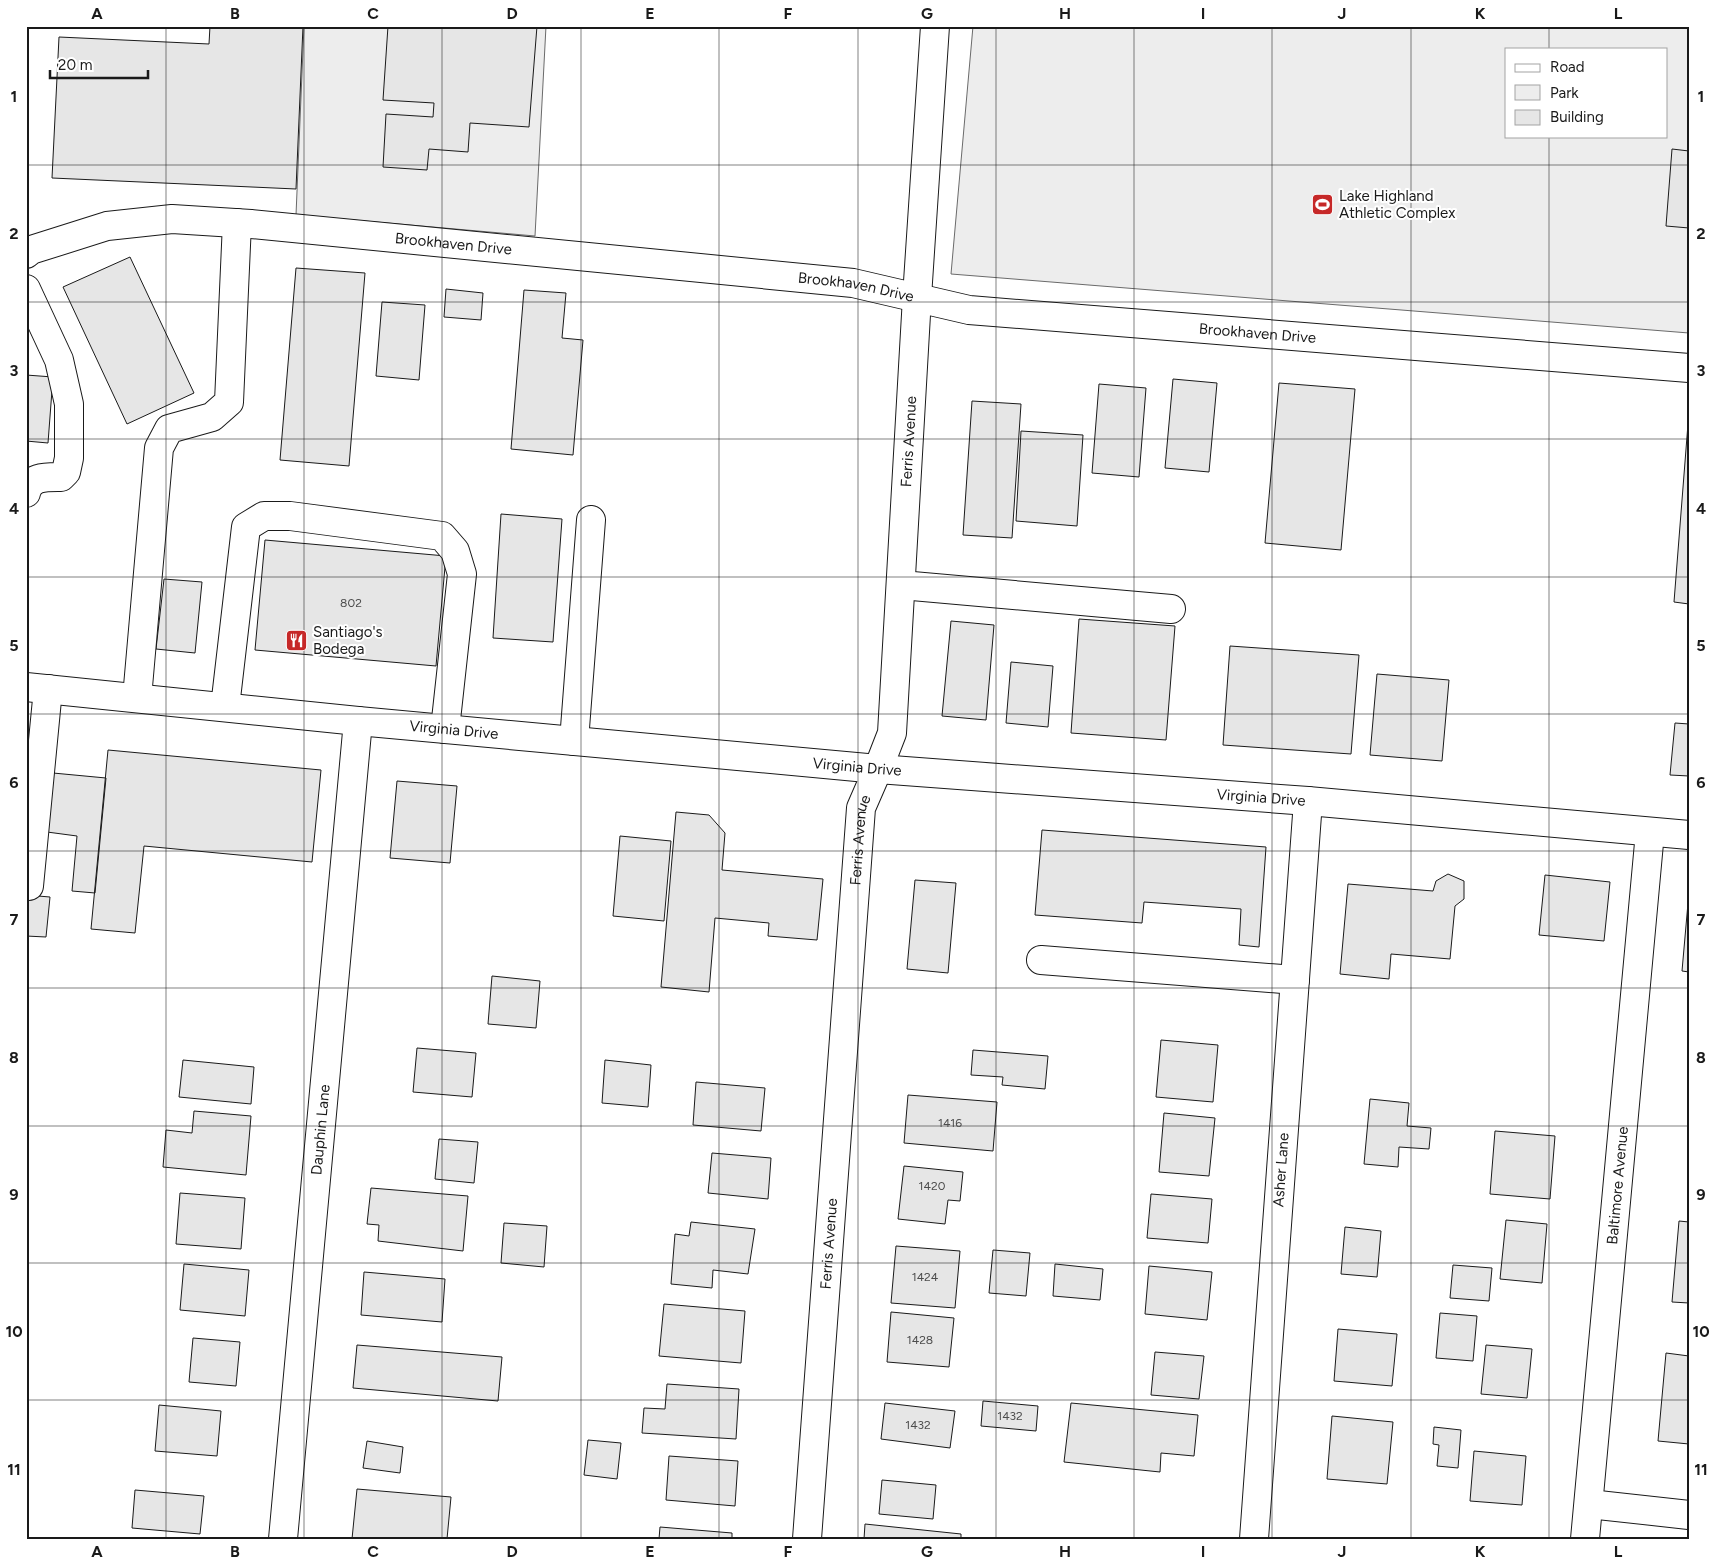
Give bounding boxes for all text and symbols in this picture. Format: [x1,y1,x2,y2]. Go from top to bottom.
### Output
text: A [91,4,103,23]
text: B [230,4,240,23]
text: C [367,4,379,23]
text: D [506,4,518,23]
text: E [645,4,655,23]
text: F [784,4,793,23]
text: G [921,4,933,23]
text: H [1059,4,1071,23]
text: I [1201,4,1205,23]
text: J [1338,4,1346,23]
text: K [1475,4,1486,23]
text: L [1614,4,1623,23]
scale bar [50,48,148,80]
legend [1505,48,1668,138]
text: 20 m [58,56,92,74]
text: Road [1550,58,1585,76]
text: Park [1550,84,1579,102]
text: 1 [11,87,17,106]
text: 1 [1698,87,1704,106]
text: Building [1550,108,1604,126]
place label: Lake Highland Athletic Complex [1339,187,1455,222]
sports icon: Lake Highland Athletic Complex [1311,193,1335,217]
text: 2 [9,224,19,243]
text: 2 [1696,224,1706,243]
street label: Brookhaven Drive [394,229,513,259]
street label: Brookhaven Drive [797,269,916,306]
street label: Brookhaven Drive [1198,320,1317,347]
text: 3 [10,361,19,380]
text: 3 [1697,361,1706,380]
street label: Ferris Avenue [897,395,920,488]
text: 4 [9,499,19,518]
text: 4 [1696,499,1706,518]
house number: 802 [340,596,362,610]
place label: Santiago's Bodega [313,623,383,658]
restaurant icon: Santiago's Bodega [285,629,309,653]
text: 5 [9,636,19,655]
text: 5 [1696,636,1706,655]
street label: Virginia Drive [409,717,499,743]
street label: Virginia Drive [812,754,902,780]
text: 6 [9,773,19,792]
text: 6 [1696,773,1706,792]
street label: Virginia Drive [1216,785,1306,810]
street label: Ferris Avenue [846,792,875,886]
text: 7 [10,910,19,929]
text: 7 [1697,910,1706,929]
text: 8 [9,1048,19,1067]
text: 8 [1696,1048,1706,1067]
street label: Dauphin Lane [307,1083,334,1176]
house number: 1416 [938,1116,962,1130]
street label: Baltimore Avenue [1603,1126,1632,1245]
street label: Asher Lane [1269,1132,1293,1208]
house number: 1420 [919,1179,946,1193]
text: 9 [9,1185,19,1204]
text: 9 [1696,1185,1706,1204]
street label: Ferris Avenue [816,1198,841,1290]
house number: 1424 [912,1270,939,1284]
text: 10 [5,1322,23,1341]
text: 10 [1692,1322,1710,1341]
house number: 1428 [907,1333,933,1347]
house number: 1432 [997,1409,1023,1423]
house number: 1432 [905,1418,931,1432]
text: 11 [7,1460,21,1479]
text: 11 [1694,1460,1708,1479]
text: A [91,1542,103,1561]
text: B [230,1542,240,1561]
text: C [367,1542,379,1561]
text: D [506,1542,518,1561]
text: E [645,1542,655,1561]
text: F [784,1542,793,1561]
text: G [921,1542,933,1561]
text: H [1059,1542,1071,1561]
text: I [1201,1542,1205,1561]
text: J [1338,1542,1346,1561]
text: K [1475,1542,1486,1561]
text: L [1614,1542,1623,1561]

